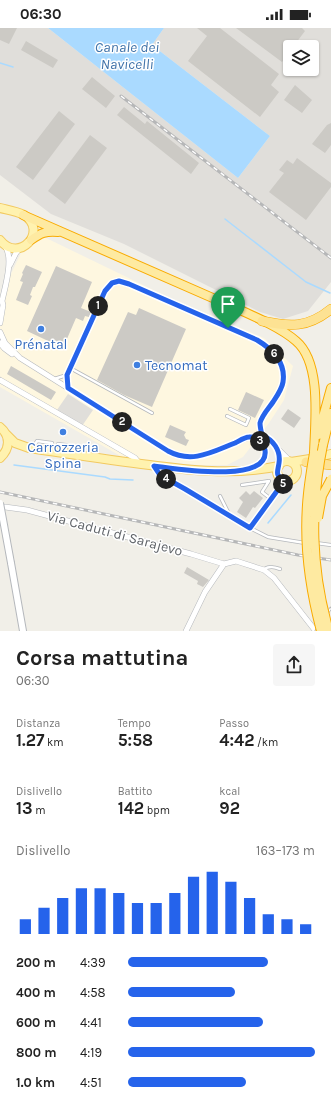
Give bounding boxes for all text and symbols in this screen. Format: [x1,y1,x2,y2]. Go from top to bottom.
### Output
text: 06:30 [20,5,61,23]
water label: Canale dei Navicelli [95,38,159,73]
map controls [283,40,319,76]
button: layers [283,40,319,76]
pin [211,287,245,328]
icon: arrive [217,293,239,315]
pin: 1 [88,296,108,316]
text: 1 [96,299,100,312]
marker: Prénatal [36,324,46,334]
place label: Prénatal [14,336,68,353]
pin: 6 [264,344,284,364]
text: 6 [271,347,277,360]
place label: Tecnomat [145,357,208,374]
marker: Tecnomat [132,360,142,370]
pin: 2 [112,412,132,432]
text: 2 [119,415,125,428]
marker: Carrozzeria Spina [58,427,68,437]
pin: 3 [250,431,270,451]
text: 3 [257,434,263,447]
place label: Carrozzeria Spina [27,439,99,472]
pin: 4 [156,469,176,489]
text: 4 [163,472,169,485]
pin: 5 [273,474,293,494]
text: 5 [280,477,286,490]
street label: Via Caduti di Sarajevo [45,507,185,560]
button: share [273,644,315,686]
text: Corsa mattutina [16,645,188,671]
text: 06:30 [16,673,50,688]
text: Distanza [16,717,60,730]
text: Tempo [118,717,151,730]
text: Passo [219,717,249,730]
text: 1.27 [16,730,44,750]
text: 5:58 [118,730,153,750]
text: 4:42 [219,730,254,750]
text: km [44,736,64,749]
text: /km [254,736,278,749]
text: Dislivello [16,785,62,798]
text: Battito [118,785,152,798]
text: kcal [219,785,240,798]
text: 13 [16,798,33,818]
text: 142 [118,798,144,818]
text: 92 [219,798,240,818]
text: m [33,804,46,817]
text: bpm [144,804,170,817]
text: Dislivello [16,843,70,858]
text: 163–173 m [256,843,315,858]
text: 200 m [16,955,56,970]
text: 4:39 [80,955,105,970]
text: 400 m [16,985,56,1000]
text: 4:58 [80,985,106,1000]
text: 600 m [16,1015,56,1030]
text: 4:41 [80,1015,102,1030]
text: 800 m [16,1045,56,1060]
text: 4:19 [80,1045,102,1060]
text: 1.0 km [16,1075,55,1090]
text: 4:51 [80,1075,102,1090]

